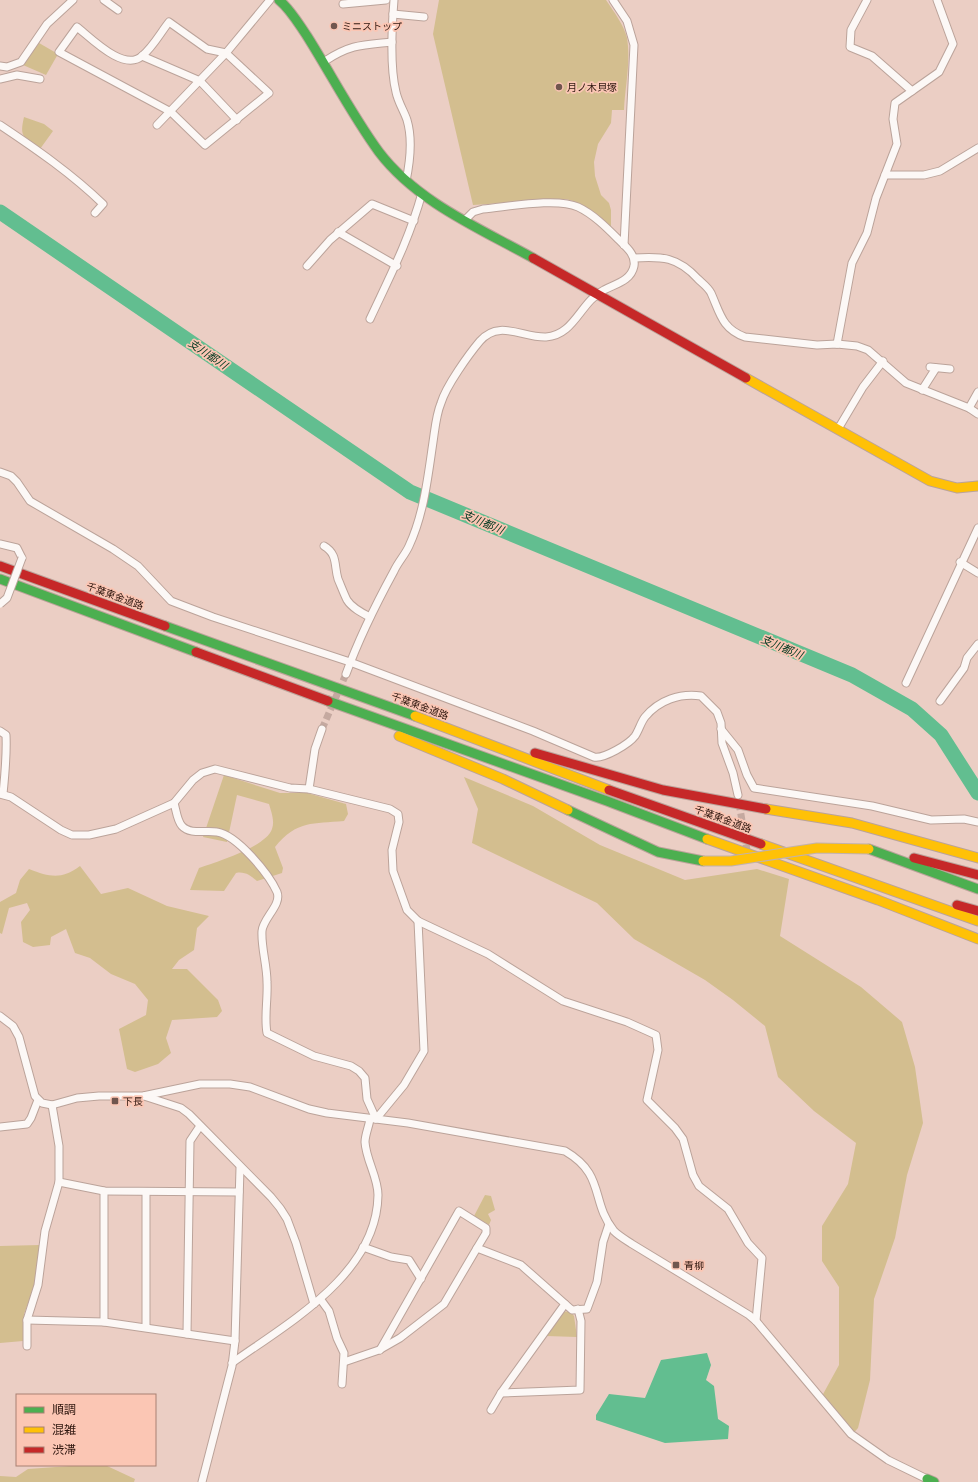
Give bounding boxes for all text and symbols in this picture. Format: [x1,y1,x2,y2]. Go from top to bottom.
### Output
place label: ミニストップ [342,20,402,33]
marker: ミニストップ [329,21,339,31]
place label: 月ノ木貝塚 [567,81,617,94]
marker: 月ノ木貝塚 [554,82,564,92]
water label: 支川都川 [186,336,231,373]
water label: 支川都川 [460,507,507,537]
street label: 千葉東金道路 [85,580,145,612]
water label: 支川都川 [759,632,806,662]
street label: 千葉東金道路 [390,690,450,722]
street label: 千葉東金道路 [693,803,753,835]
place label: 下長 [123,1095,143,1108]
marker: 下長 [110,1096,120,1106]
place label: 青柳 [684,1259,704,1272]
marker: 青柳 [671,1260,681,1270]
legend [16,1394,156,1466]
text: 順調 [52,1402,76,1417]
text: 混雑 [52,1422,76,1437]
text: 渋滞 [52,1442,76,1457]

